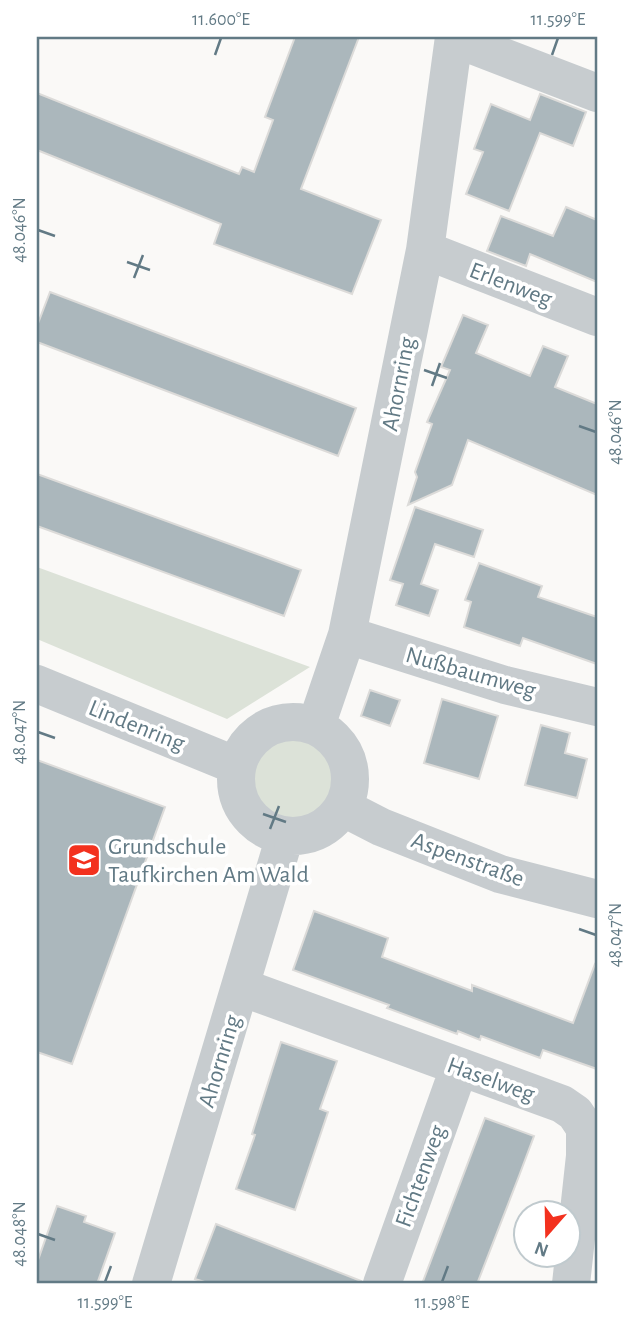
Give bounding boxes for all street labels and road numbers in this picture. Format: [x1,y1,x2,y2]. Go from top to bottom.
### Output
street label: Erlenweg [466,258,556,312]
street label: Ahornring [378,335,420,433]
street label: Nußbaumweg [403,643,539,703]
street label: Lindenring [85,696,188,756]
street label: Aspenstraße [408,828,527,891]
street label: Ahornring [195,1012,245,1110]
street label: Haselweg [444,1053,538,1107]
street label: Fichtenweg [391,1122,451,1231]

